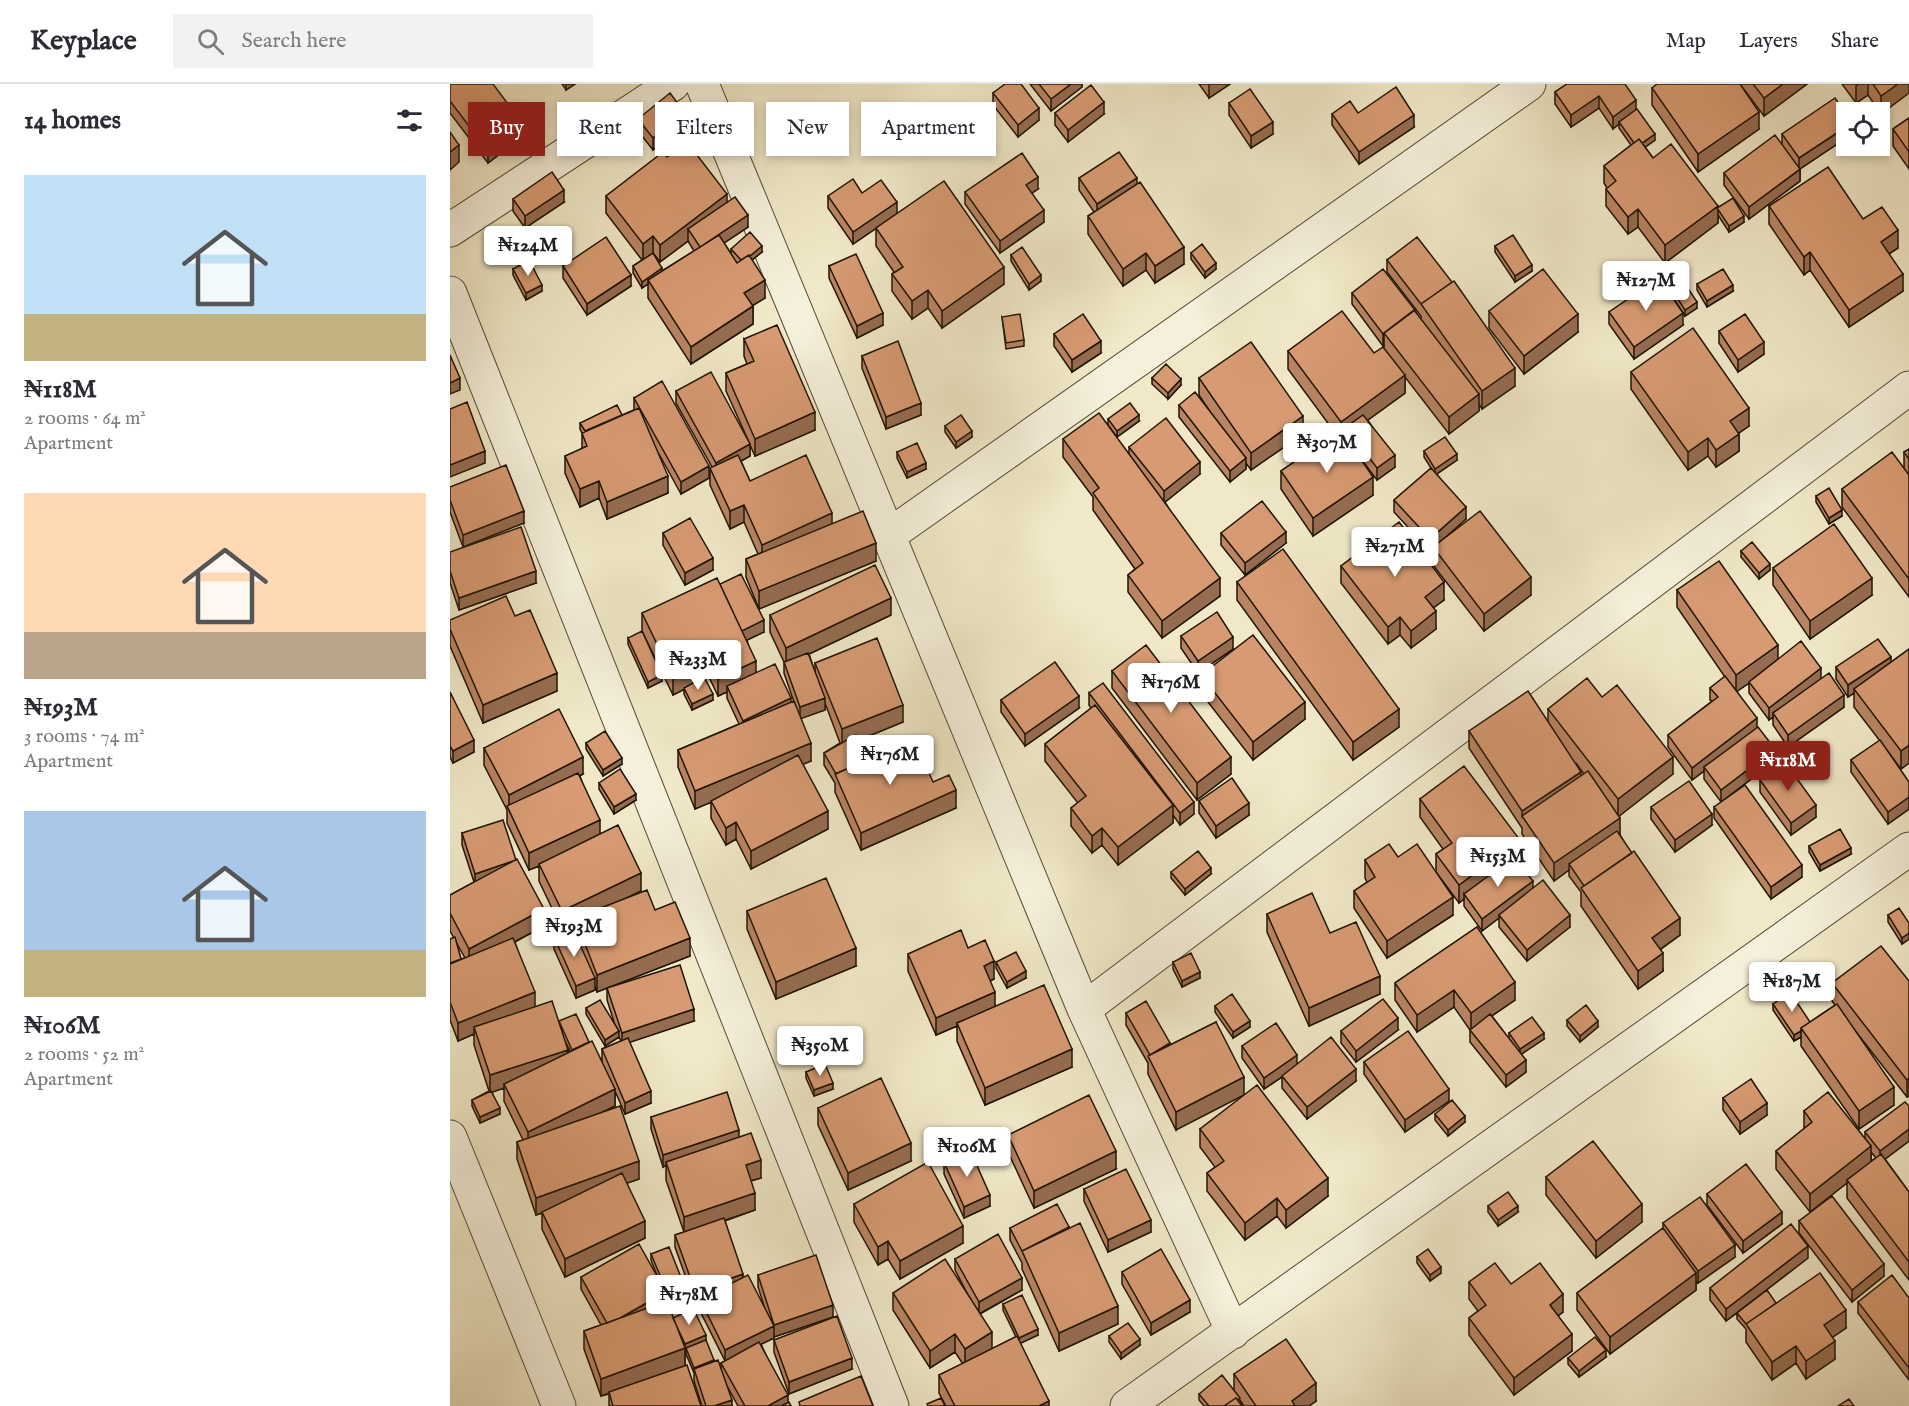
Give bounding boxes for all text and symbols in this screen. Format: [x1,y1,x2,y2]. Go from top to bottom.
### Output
search box [173,14,593,68]
text: Keyplace [30,24,137,59]
icon: search [194,25,227,58]
text: Search here [242,27,346,55]
text: Map [1666,28,1706,55]
text: Layers [1739,28,1798,55]
text: Share [1831,28,1879,55]
chip: Buy [468,102,545,156]
chip: Rent [557,102,643,156]
chip: Filters [655,102,754,156]
chip: New [766,102,849,156]
chip: Apartment [861,102,996,156]
map controls [1836,102,1890,156]
button: locate [1836,102,1890,156]
text: 14 homes [24,104,121,137]
icon: filters [393,104,426,137]
icon: home [171,214,279,322]
pin: ₦124M [486,226,570,277]
text: ₦124M [498,233,558,258]
pin: ₦127M [1604,261,1688,312]
text: ₦127M [1616,268,1676,293]
text: ₦118M [24,373,97,406]
text: 2 rooms · 64 m² [24,406,146,431]
pin: ₦307M [1285,423,1369,474]
text: ₦307M [1297,430,1357,455]
text: Apartment [24,431,113,456]
pin: ₦271M [1353,527,1437,578]
icon: home [171,532,279,640]
text: ₦271M [1365,534,1425,559]
pin: ₦233M [656,640,740,691]
text: ₦233M [669,647,727,672]
pin: ₦176M [1129,663,1213,714]
text: ₦176M [1142,670,1200,695]
text: ₦193M [24,691,98,724]
text: 3 rooms · 74 m² [24,724,145,749]
pin: ₦176M [848,735,932,786]
pin: ₦118M [1746,741,1830,792]
text: ₦176M [861,742,919,767]
text: ₦118M [1760,748,1816,773]
text: Apartment [24,749,113,774]
pin: ₦153M [1456,837,1540,888]
text: ₦153M [1470,844,1526,869]
icon: home [171,850,279,958]
pin: ₦193M [532,907,616,958]
text: ₦193M [546,914,602,939]
pin: ₦187M [1750,962,1834,1013]
text: ₦187M [1763,969,1821,994]
text: ₦106M [24,1009,101,1042]
pin: ₦350M [778,1026,862,1077]
text: ₦350M [791,1033,849,1058]
text: 2 rooms · 52 m² [24,1042,144,1067]
text: Apartment [24,1067,113,1092]
pin: ₦106M [925,1127,1009,1178]
text: ₦106M [938,1134,996,1159]
pin: ₦178M [647,1275,731,1326]
text: ₦178M [660,1282,718,1307]

